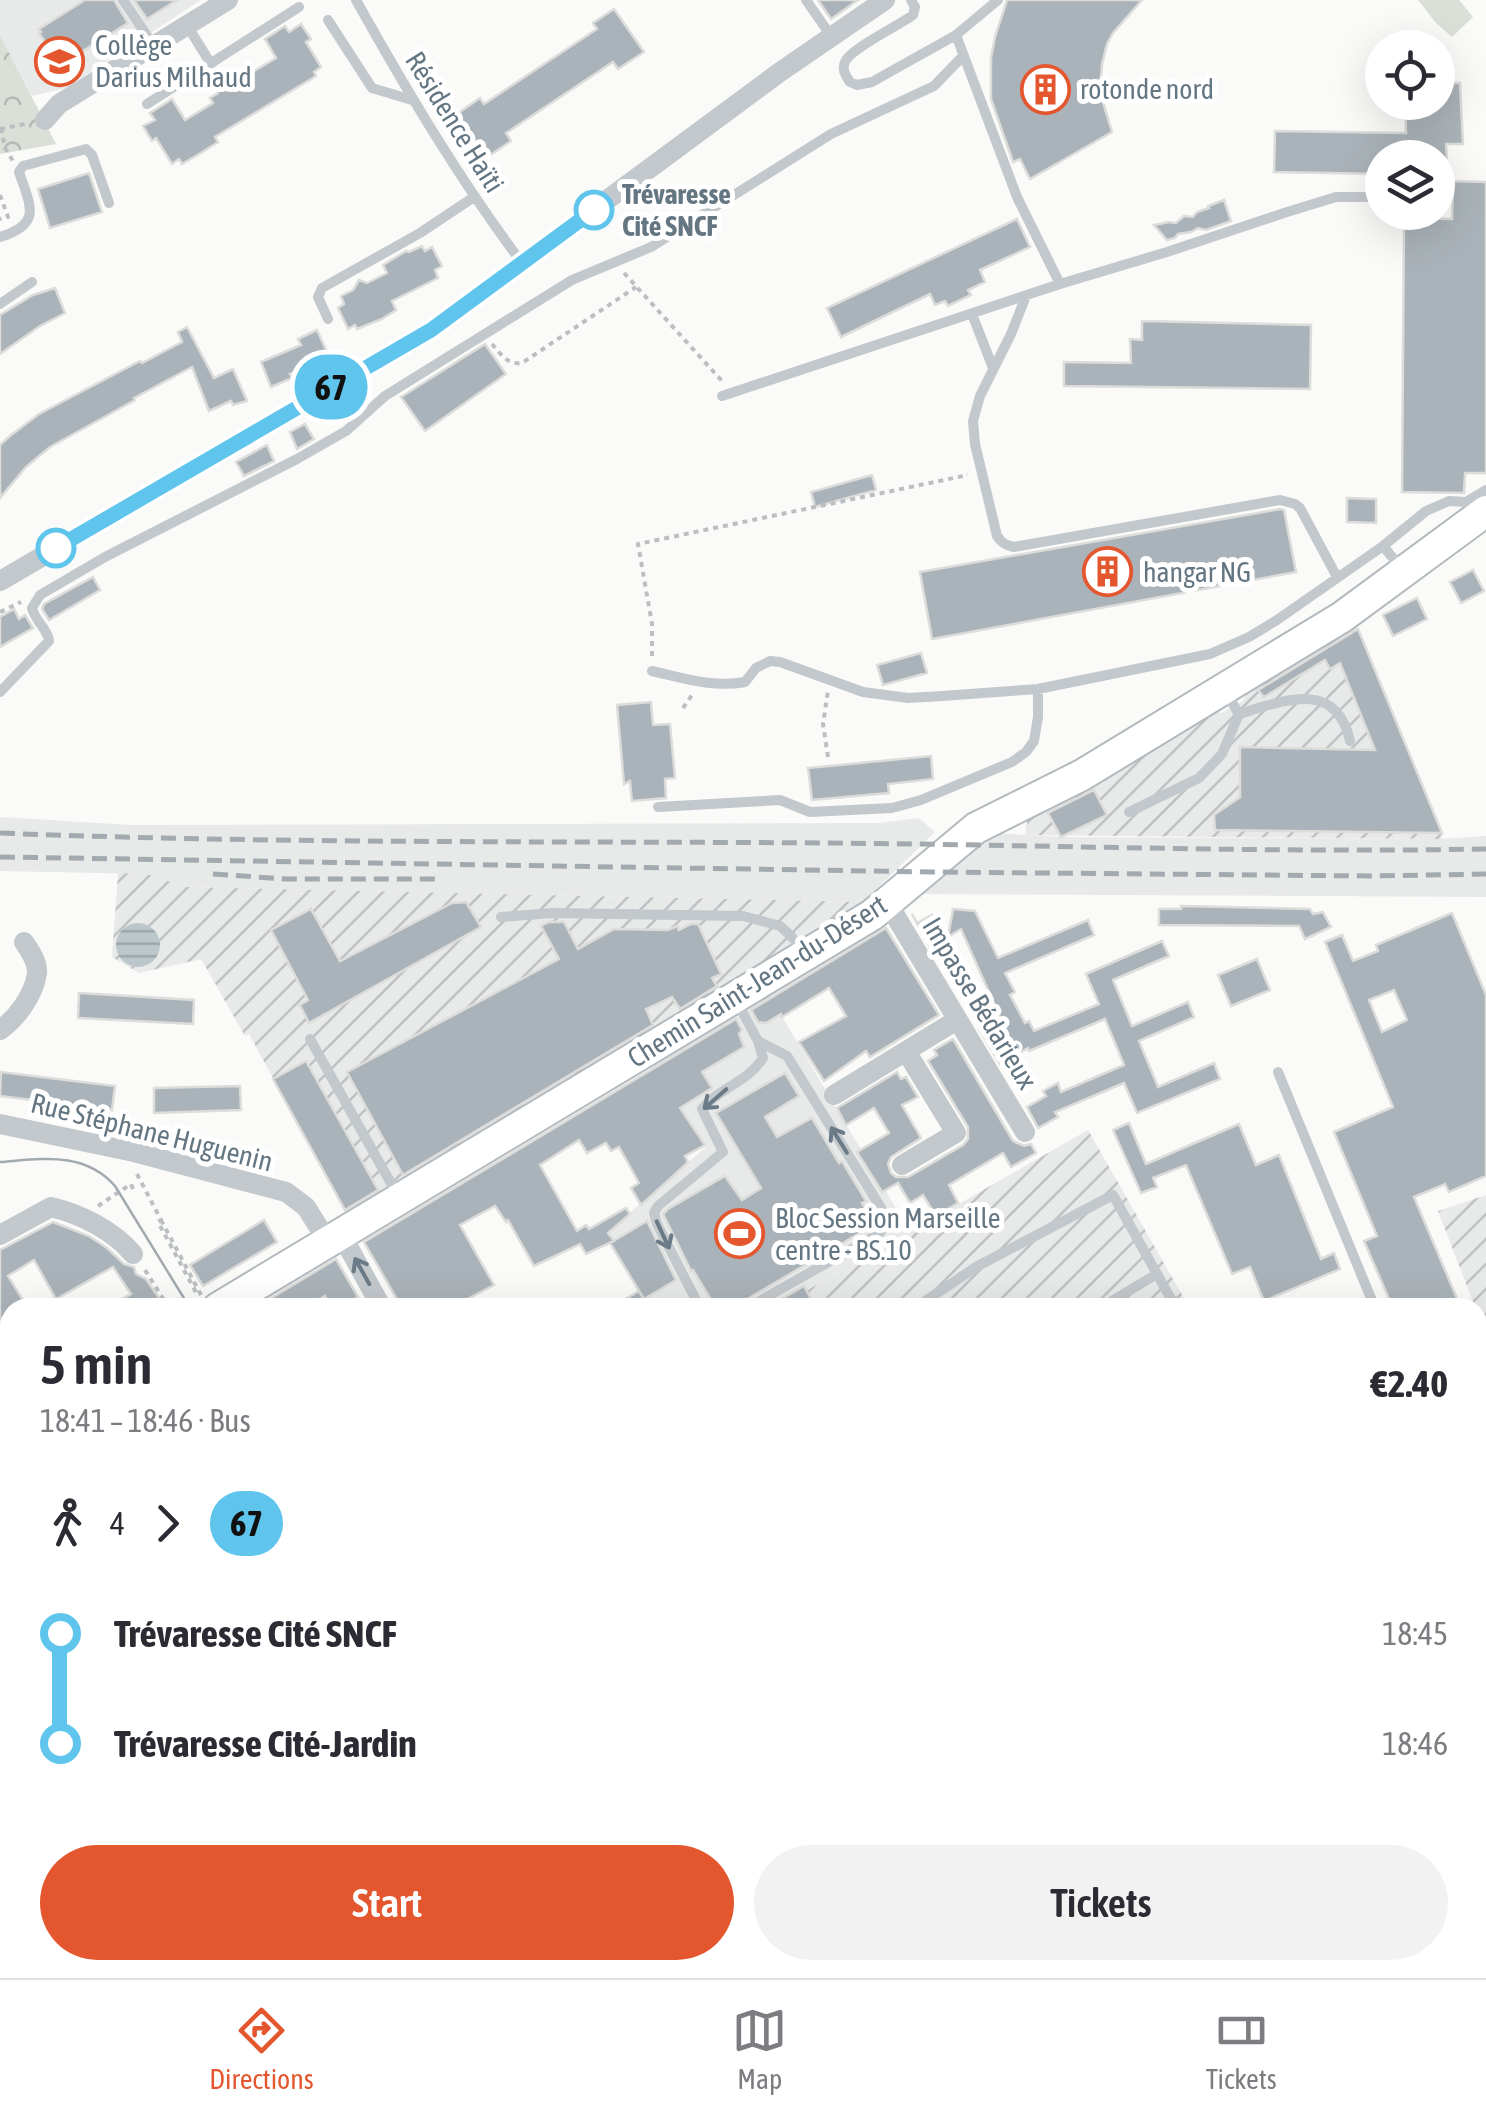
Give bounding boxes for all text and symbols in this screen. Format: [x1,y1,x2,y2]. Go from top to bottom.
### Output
place label: Collège Darius Milhaud [95,29,252,93]
map controls [1365,30,1455,230]
button: locate [1365,30,1455,120]
school or university icon: Collège Darius Milhaud [34,35,86,87]
street label: Résidence Haïti [399,46,511,198]
building icon: rotonde nord [1019,63,1071,115]
place label: rotonde nord [1080,73,1214,105]
button: layers [1365,140,1455,230]
place label: Trévaresse Cité SNCF [622,178,731,242]
marker: Trévaresse Cité SNCF [575,191,613,229]
line badge: 67 [286,354,376,420]
text: 67 [315,367,347,407]
unlabelled marker [37,529,75,567]
building icon: hangar NG [1082,546,1134,598]
place label: hangar NG [1143,556,1251,588]
street label: Chemin Saint-Jean-du-Désert [622,888,892,1074]
street label: Impasse Bédarieux [916,911,1044,1095]
street label: Rue Stéphane Huguenin [28,1086,276,1178]
one-way arrow [703,1087,728,1110]
one-way arrow [829,1126,849,1154]
place label: Bloc Session Marseille centre - BS.10 [775,1202,1000,1266]
sports icon: Bloc Session Marseille centre - BS.10 [714,1208,766,1260]
one-way arrow [654,1219,673,1249]
one-way arrow [351,1257,371,1286]
text: 5 min [40,1333,152,1396]
text: €2.40 [1371,1362,1448,1405]
text: 18:41 – 18:46 · Bus [40,1402,251,1439]
icon: walk [40,1496,95,1551]
icon: forward [140,1496,195,1551]
text: 67 [230,1503,263,1543]
text: 4 [110,1505,125,1542]
text: Trévaresse Cité SNCF [114,1612,397,1655]
text: 18:45 [1382,1615,1448,1652]
text: Trévaresse Cité-Jardin [114,1722,417,1765]
text: 18:46 [1382,1725,1448,1762]
button: Start [40,1845,734,1960]
button: Tickets [754,1845,1448,1960]
tab: Directions [209,2003,314,2095]
tab: Map [732,2003,787,2095]
tab: Tickets [1206,2003,1277,2095]

